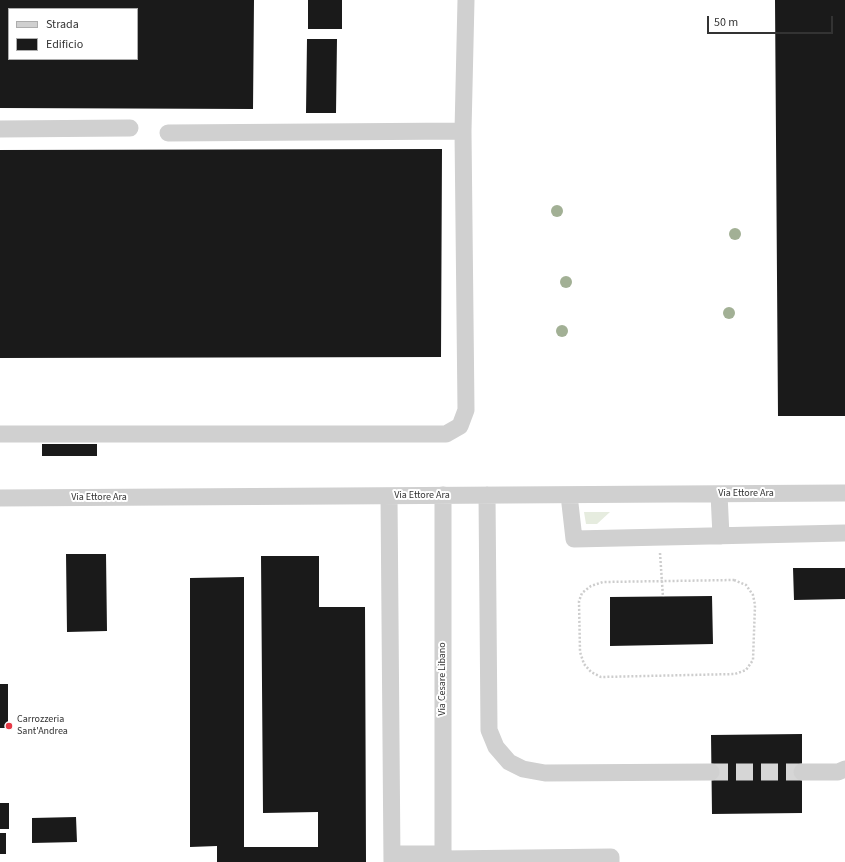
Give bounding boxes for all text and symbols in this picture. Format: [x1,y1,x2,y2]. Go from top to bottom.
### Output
legend [8,8,138,60]
scale bar [709,8,835,34]
text: 50 m [714,14,738,31]
text: Strada [46,16,79,33]
text: Edificio [46,36,83,53]
street label: Via Ettore Ara [718,488,774,500]
street label: Via Ettore Ara [394,490,450,502]
street label: Via Ettore Ara [71,492,127,504]
street label: Via Cesare Libano [437,642,449,716]
place label: Carrozzeria Sant'Andrea [17,714,68,738]
marker: Carrozzeria Sant'Andrea [4,721,14,731]

